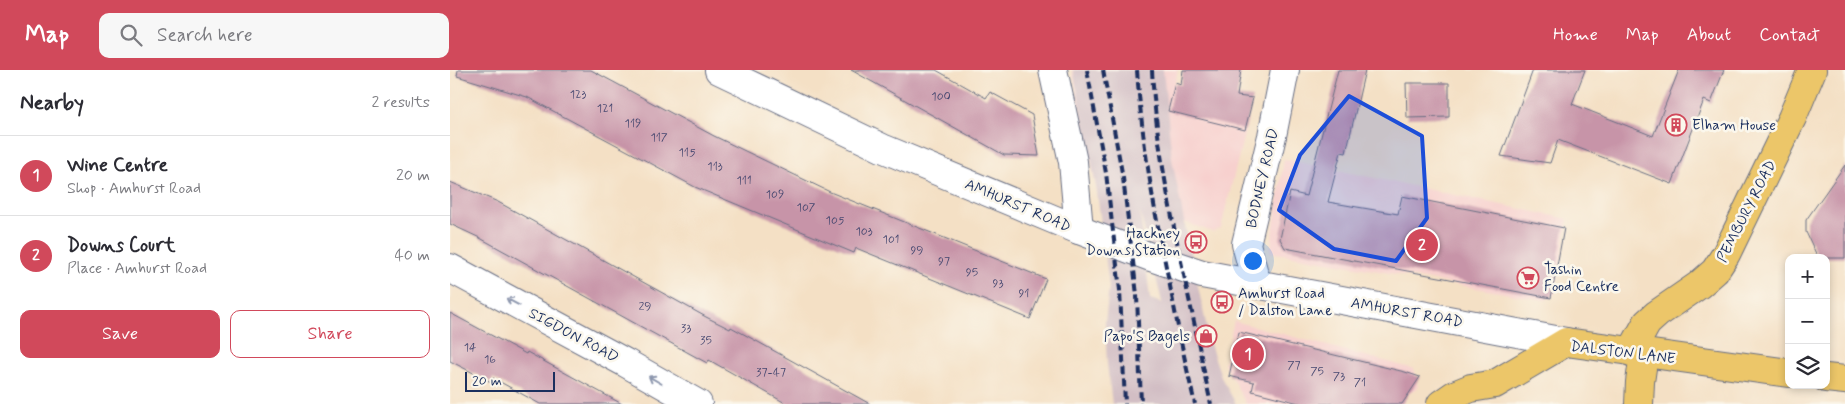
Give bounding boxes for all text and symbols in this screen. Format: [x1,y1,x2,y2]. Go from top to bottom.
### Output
search box [99,13,449,58]
text: Map [25,20,69,51]
icon: search [117,21,145,49]
text: Search here [157,23,253,48]
text: Home [1553,23,1598,47]
text: Map [1626,23,1659,47]
text: About [1687,23,1731,47]
text: Contact [1759,23,1820,47]
house number: 123 [570,87,586,103]
text: Nearby [20,89,84,117]
house number: 100 [931,89,951,105]
text: 2 results [372,92,430,113]
house number: 121 [597,101,613,117]
building icon: Elham House [1664,113,1688,137]
house number: 119 [625,116,641,132]
place label: Elham House [1692,116,1776,136]
street label: BODNEY ROAD [1242,126,1284,230]
house number: 117 [650,130,668,146]
house number: 115 [678,145,696,161]
text: Wine Centre [67,153,168,178]
street label: PEMBURY ROAD [1713,157,1781,266]
house number: 113 [707,159,723,175]
text: 1 [32,165,40,186]
text: 20 m [396,165,430,186]
house number: 111 [736,173,752,189]
street label: AMHURST ROAD [962,175,1074,237]
text: Shop · Amhurst Road [67,178,201,199]
house number: 109 [766,187,784,203]
house number: 107 [797,200,816,216]
house number: 105 [826,213,845,229]
house number: 103 [855,224,873,240]
place label: Hackney Downs Station [1086,224,1180,261]
pin: 2 [1406,226,1438,264]
bus stop icon: Hackney Downs Station [1184,230,1208,254]
house number: 101 [883,232,899,248]
text: Downs Court [67,233,175,258]
house number: 99 [910,243,924,259]
text: 2 [32,245,40,266]
text: 40 m [394,245,430,266]
your location [1240,248,1266,274]
house number: 97 [938,254,950,270]
map controls [1785,254,1830,389]
button: + [1785,254,1830,299]
text: Place · Amhurst Road [67,258,207,279]
place label: Tashin Food Centre [1544,260,1619,297]
house number: 95 [966,265,978,281]
supermarket icon: Tashin Food Centre [1516,266,1540,290]
house number: 93 [993,276,1003,292]
place label: Amhurst Road / Dalston Lane [1238,284,1332,321]
house number: 91 [1018,286,1030,302]
bus stop icon: Amhurst Road / Dalston Lane [1210,290,1234,314]
street label: AMHURST ROAD [1349,293,1464,333]
one-way arrow [505,297,520,307]
house number: 29 [638,299,652,315]
button: − [1785,299,1830,344]
street label: SIGDON ROAD [525,304,622,368]
button: Save [20,310,220,358]
button: Share [230,310,430,358]
house number: 33 [681,321,691,337]
shop icon: Papo'S Bagels [1194,324,1218,348]
place label: Papo'S Bagels [1104,327,1190,348]
house number: 35 [700,333,712,349]
pin: 1 [1232,335,1264,373]
street label: DALSTON LANE [1569,337,1677,369]
house number: 14 [464,340,476,356]
button: layers [1785,344,1830,389]
house number: 16 [484,352,496,368]
house number: 77 [1287,358,1301,374]
house number: 75 [1310,364,1324,380]
house number: 37-47 [756,365,786,381]
scale bar [465,369,555,392]
house number: 73 [1333,369,1345,385]
text: 20 m [472,372,502,390]
one-way arrow [649,374,663,384]
house number: 71 [1354,375,1366,391]

